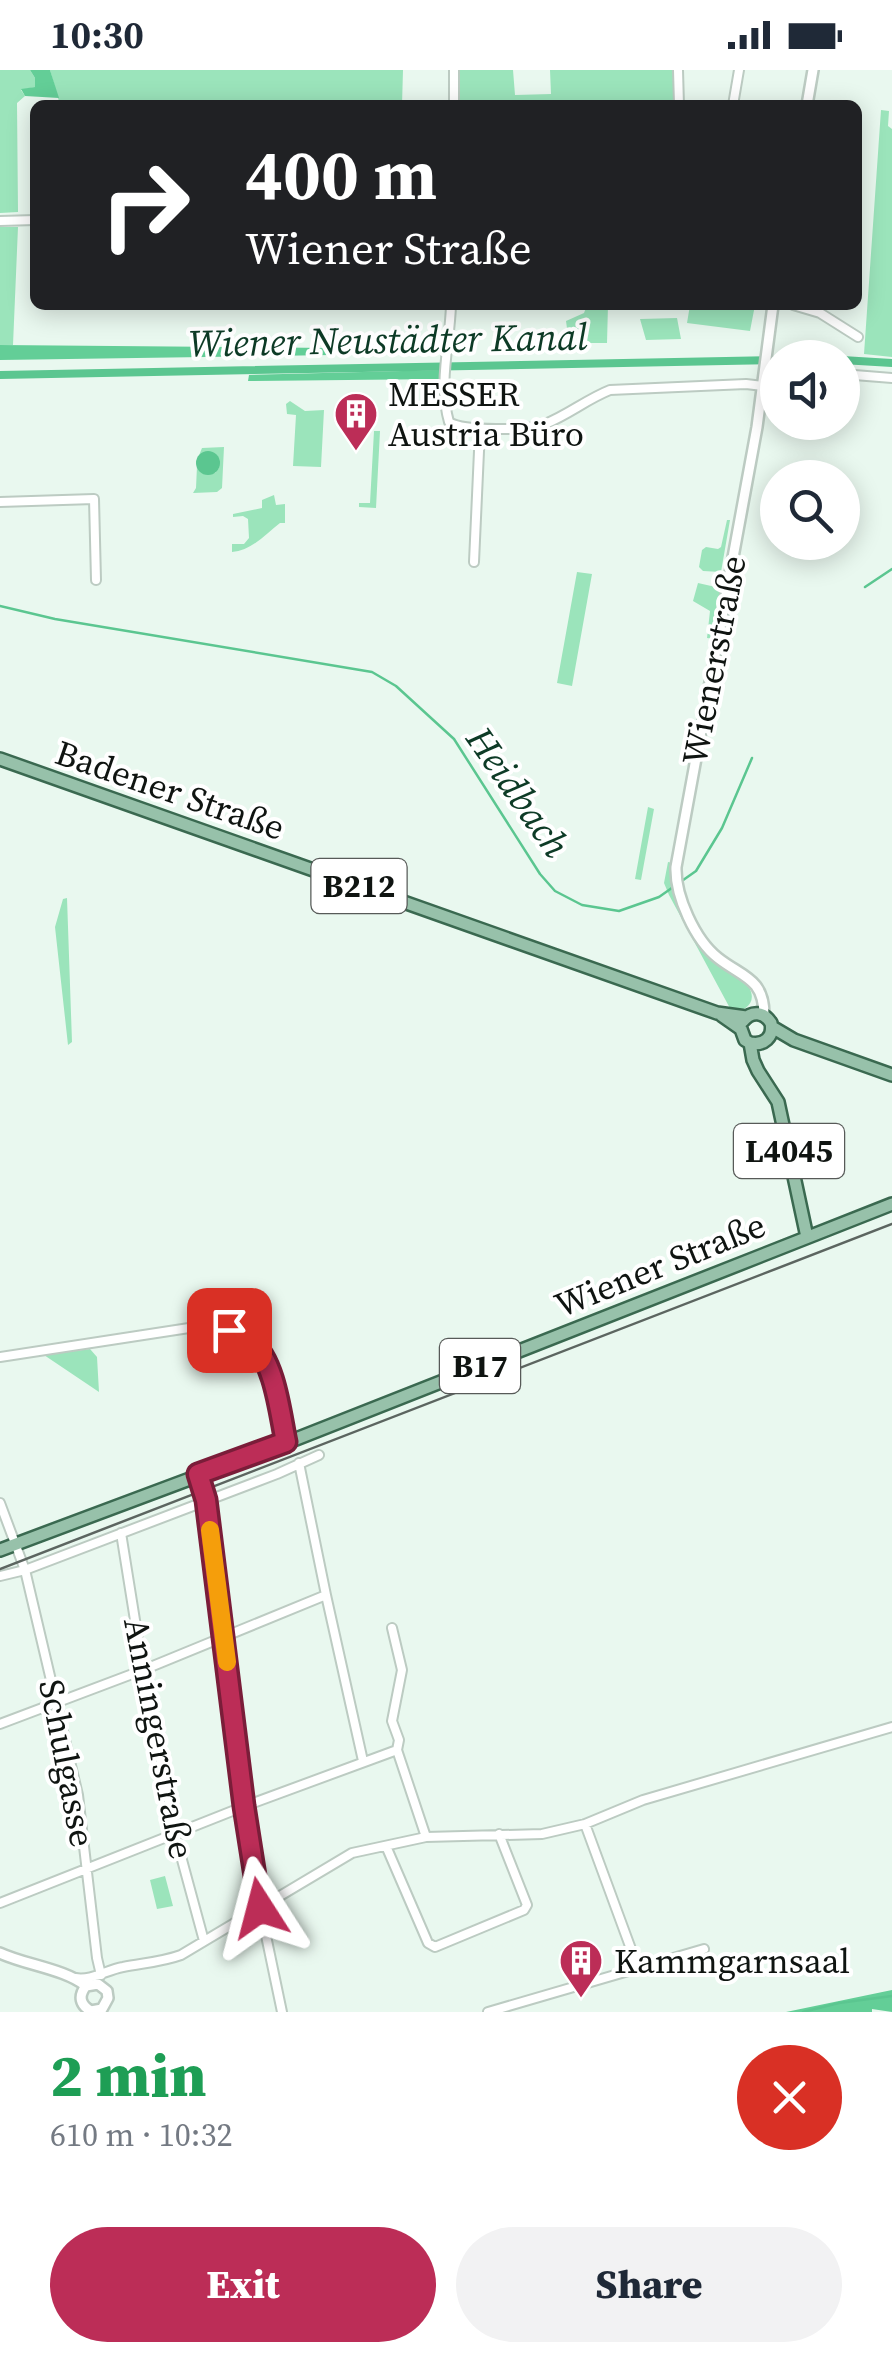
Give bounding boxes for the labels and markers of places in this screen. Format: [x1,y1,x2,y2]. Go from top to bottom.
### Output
place label: MESSER Austria Büro [388,370,584,458]
building icon: MESSER Austria Büro [333,391,379,452]
pin [187,1288,272,1373]
place label: Kammgarnsaal [614,1937,850,1985]
building icon: Kammgarnsaal [558,1938,604,1999]

